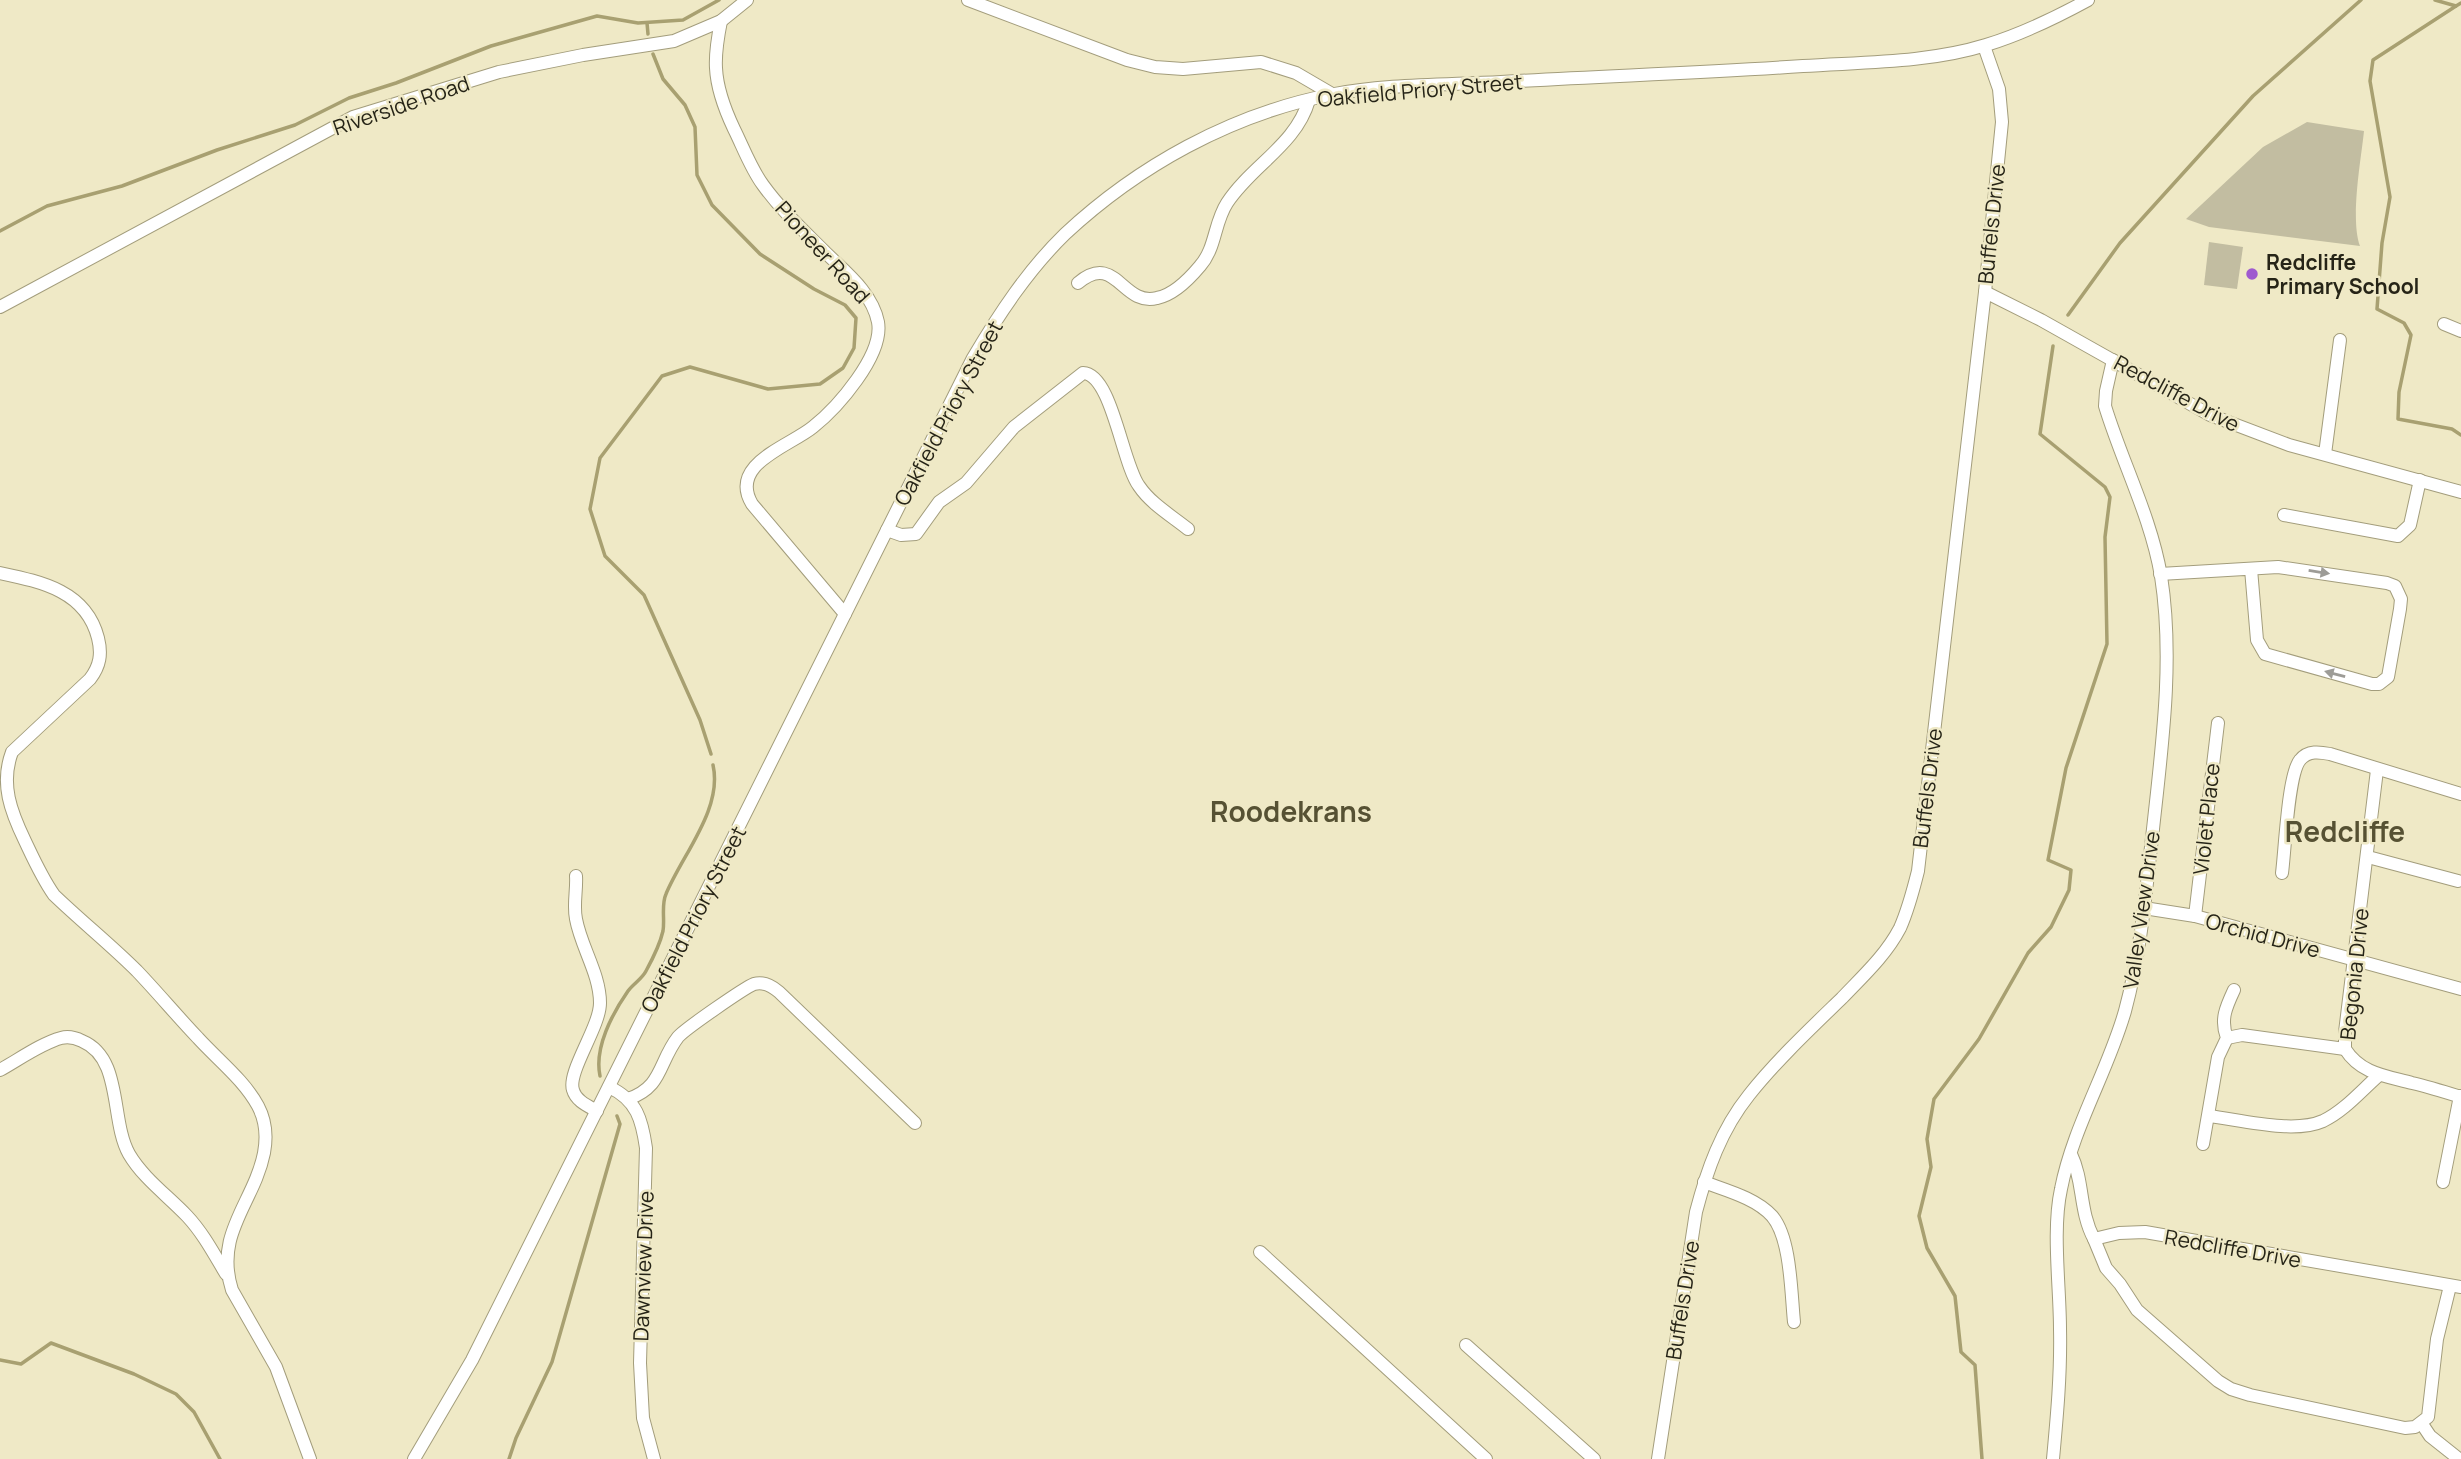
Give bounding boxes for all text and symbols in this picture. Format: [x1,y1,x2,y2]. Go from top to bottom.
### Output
street label: Oakfield Priory Street [1316,67,1524,113]
street label: Riverside Road [329,69,473,141]
street label: Buffels Drive [1971,163,2011,285]
street label: Pioneer Road [770,195,876,309]
place label: Redcliffe Primary School [2266,248,2420,300]
marker: Redcliffe Primary School [2244,266,2260,282]
street label: Oakfield Priory Street [887,316,1009,510]
street label: Redcliffe Drive [2109,348,2245,438]
one-way arrow [2308,567,2330,578]
one-way arrow [2324,669,2345,679]
street label: Buffels Drive [1906,727,1948,849]
street label: Violet Place [2186,762,2226,876]
district label: Roodekrans [1210,792,1372,830]
district label: Redcliffe [2285,812,2405,850]
street label: Oakfield Priory Street [634,821,752,1017]
street label: Valley View Drive [2116,829,2166,991]
street label: Orchid Drive [2203,906,2323,964]
street label: Begonia Drive [2333,907,2375,1041]
street label: Dawnview Drive [626,1190,660,1342]
street label: Redcliffe Drive [2163,1222,2303,1274]
street label: Buffels Drive [1659,1238,1705,1362]

